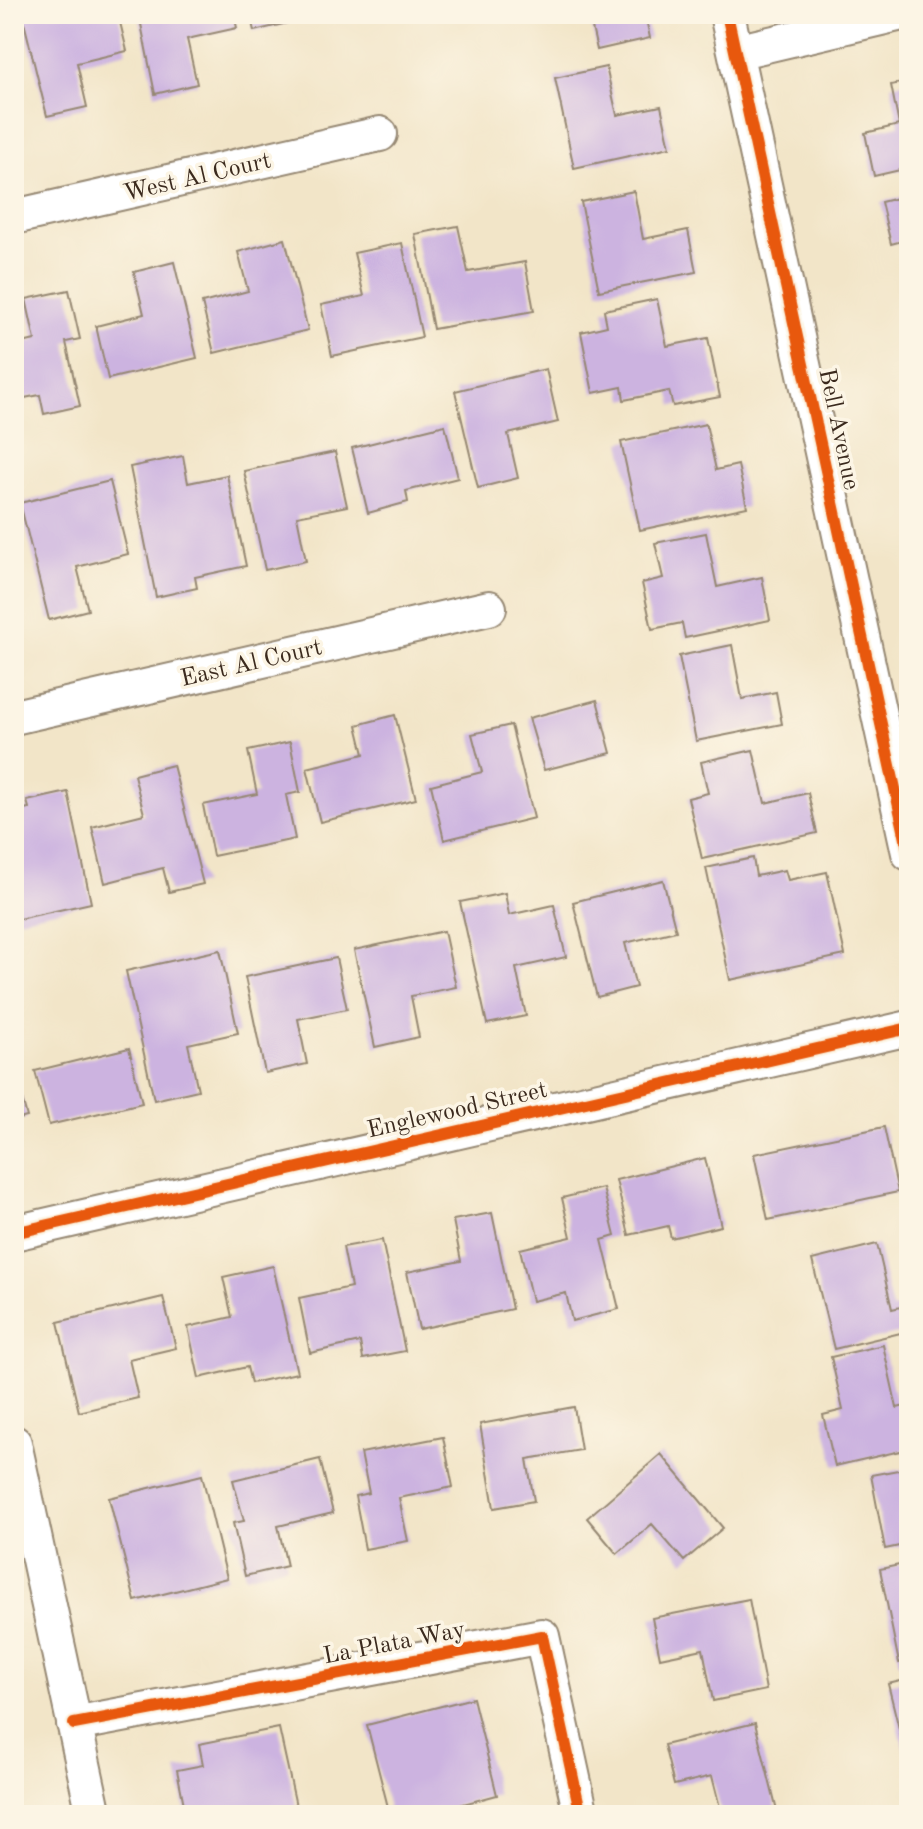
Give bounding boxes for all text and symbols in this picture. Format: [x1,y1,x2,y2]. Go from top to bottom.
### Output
street label: West Al Court [121,149,273,207]
street label: Bell Avenue [813,367,863,492]
street label: East Al Court [178,636,325,692]
street label: Englewood Street [365,1079,550,1143]
street label: La Plata Way [321,1618,468,1670]

